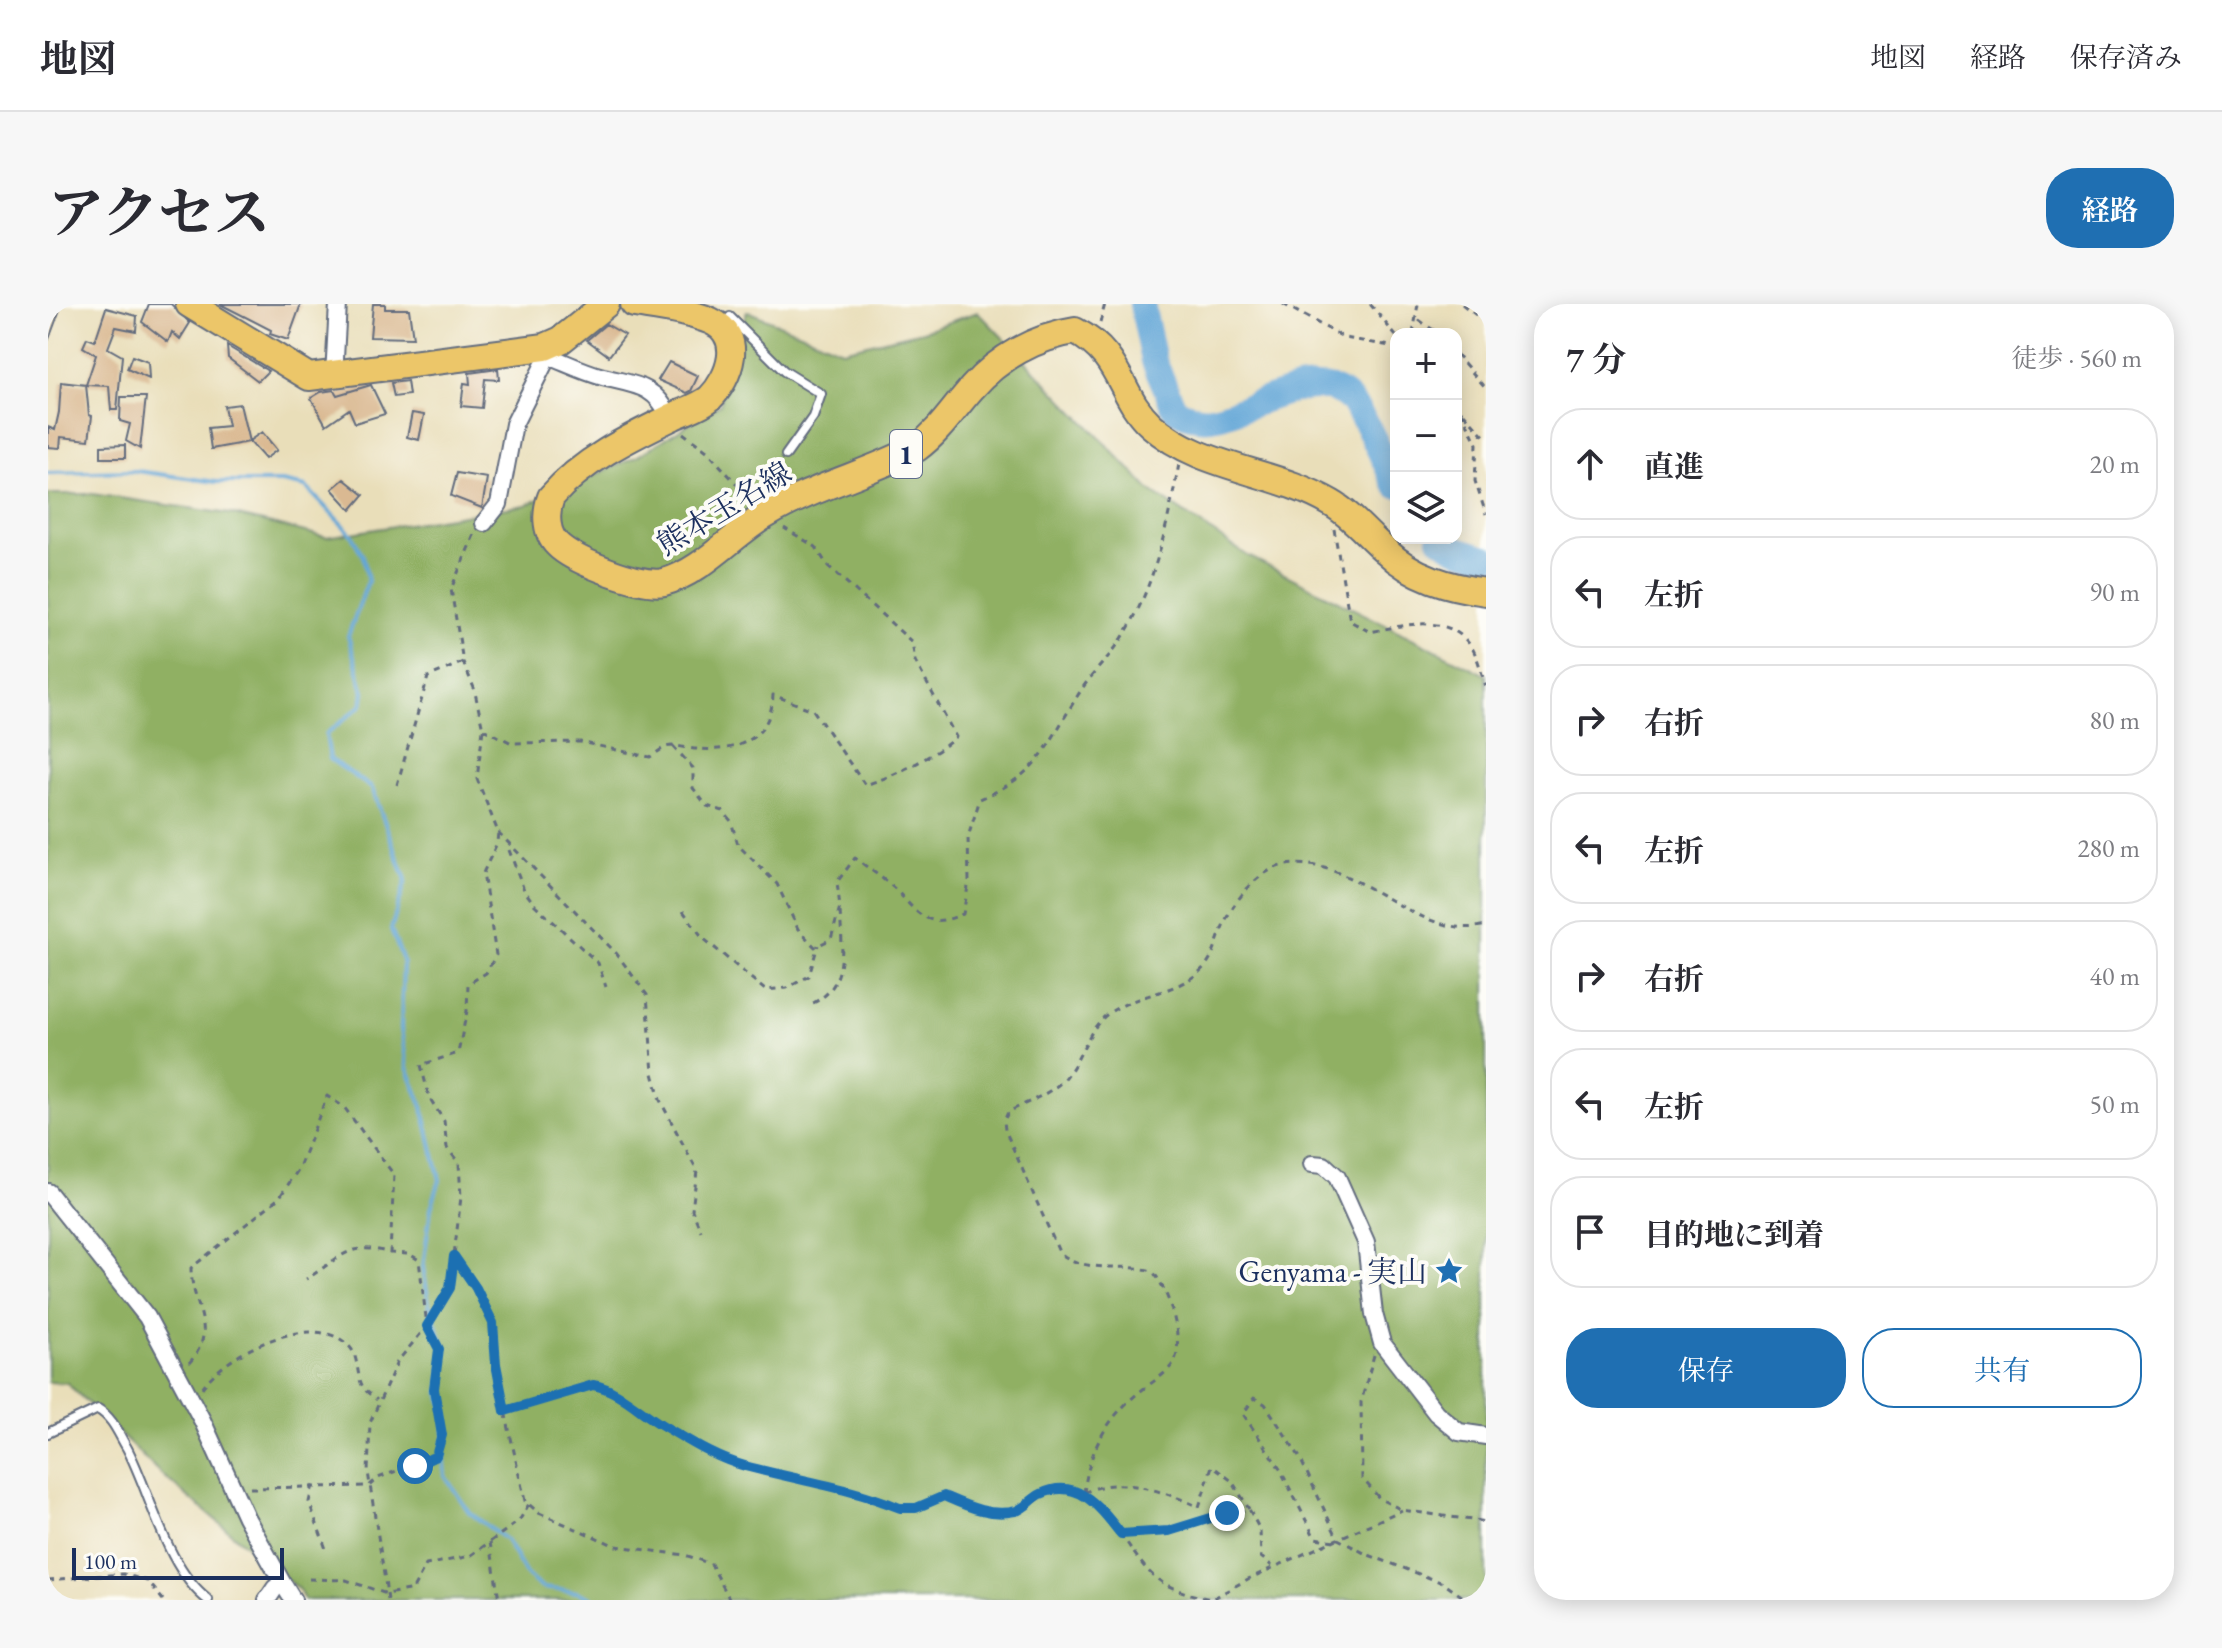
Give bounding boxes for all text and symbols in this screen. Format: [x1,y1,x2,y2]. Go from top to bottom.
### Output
text: 地図 [40,34,116,83]
text: 地図 [1870,39,1926,75]
text: 経路 [1970,39,2026,75]
text: 保存済み [2070,39,2182,75]
button: 経路 [2046,168,2174,248]
text: アクセス [48,176,270,249]
map controls [1390,328,1462,544]
button: + [1390,328,1462,400]
text: 7 分 [1566,337,1626,381]
text: 徒歩 · 560 m [2012,341,2142,375]
button: − [1390,400,1462,472]
road number: 1 [890,430,922,478]
icon: ahead [1568,442,1612,486]
text: 直進 [1644,447,1704,486]
text: 20 m [2090,447,2140,481]
street label: 熊本玉名線 [650,453,798,563]
button: layers [1390,472,1462,544]
icon: left [1568,570,1612,614]
text: 左折 [1644,575,1704,614]
text: 90 m [2090,575,2140,609]
icon: right [1568,698,1612,742]
text: 右折 [1644,703,1704,742]
text: 80 m [2090,703,2140,737]
icon: left [1568,826,1612,870]
text: 左折 [1644,831,1704,870]
text: 280 m [2077,831,2140,865]
icon: right [1568,954,1612,998]
text: 右折 [1644,959,1704,998]
text: 40 m [2090,959,2140,993]
icon: left [1568,1082,1612,1126]
text: 左折 [1644,1087,1704,1126]
text: 50 m [2090,1087,2140,1121]
icon: arrive [1568,1210,1612,1254]
text: 目的地に到着 [1644,1215,1824,1254]
place label: Genyama - 実山 [1239,1252,1427,1291]
place icon: Genyama - 実山 [1434,1256,1464,1286]
button: 保存 [1566,1328,1846,1408]
button: 共有 [1862,1328,2142,1408]
route start [397,1448,433,1484]
route end [1209,1495,1245,1531]
scale bar [72,1544,284,1580]
text: 100 m [84,1547,137,1576]

